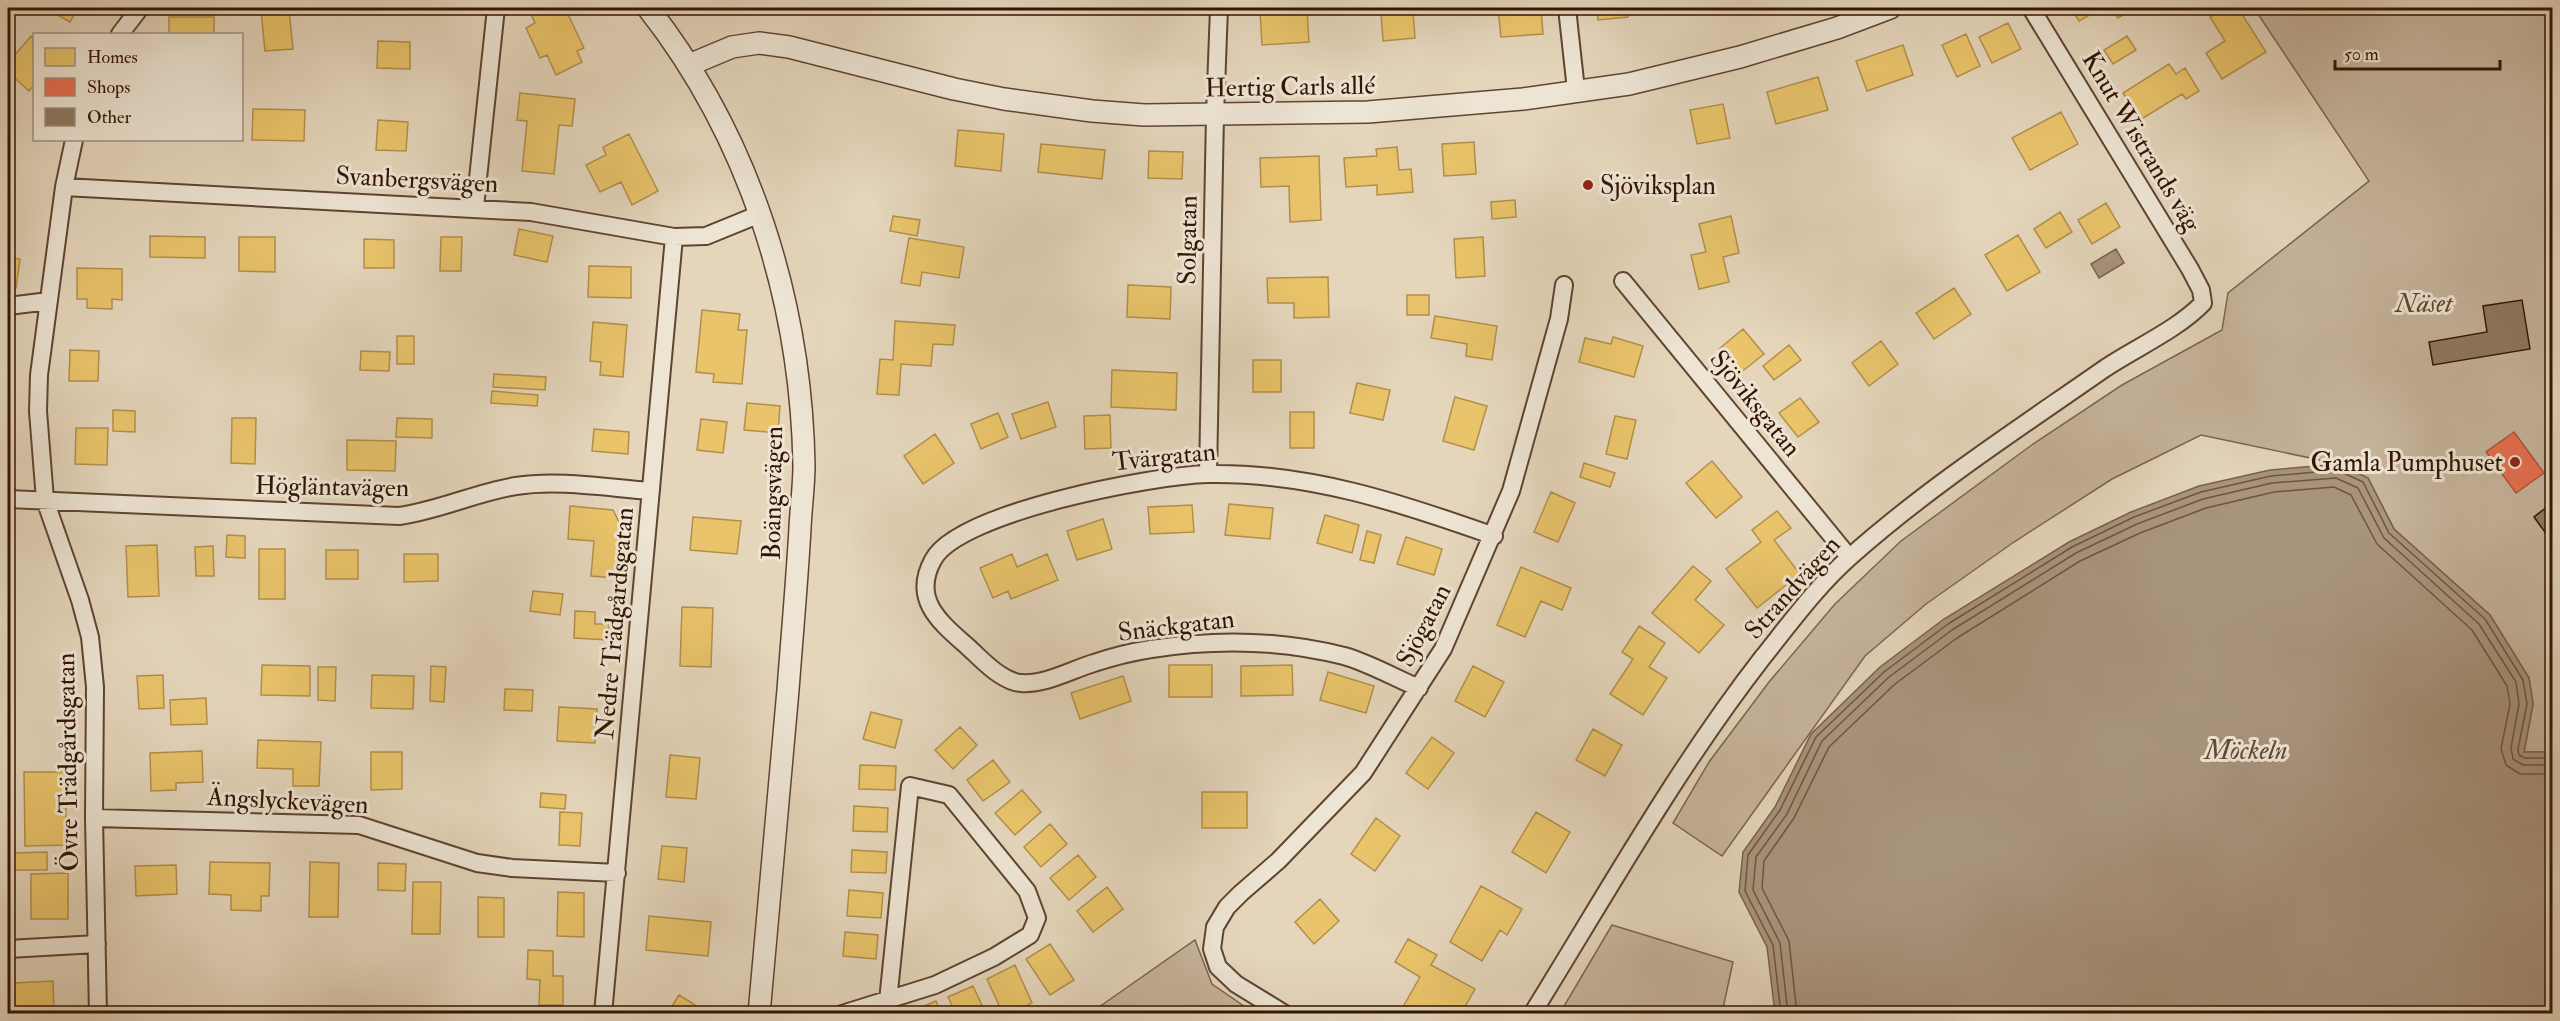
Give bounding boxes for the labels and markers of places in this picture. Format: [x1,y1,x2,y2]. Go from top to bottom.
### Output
place label: Sjöviksplan [1600,170,1716,203]
marker: Sjöviksplan [1581,178,1595,192]
place label: Gamla Pumphuset [2311,447,2503,480]
marker: Gamla Pumphuset [2508,455,2522,469]

